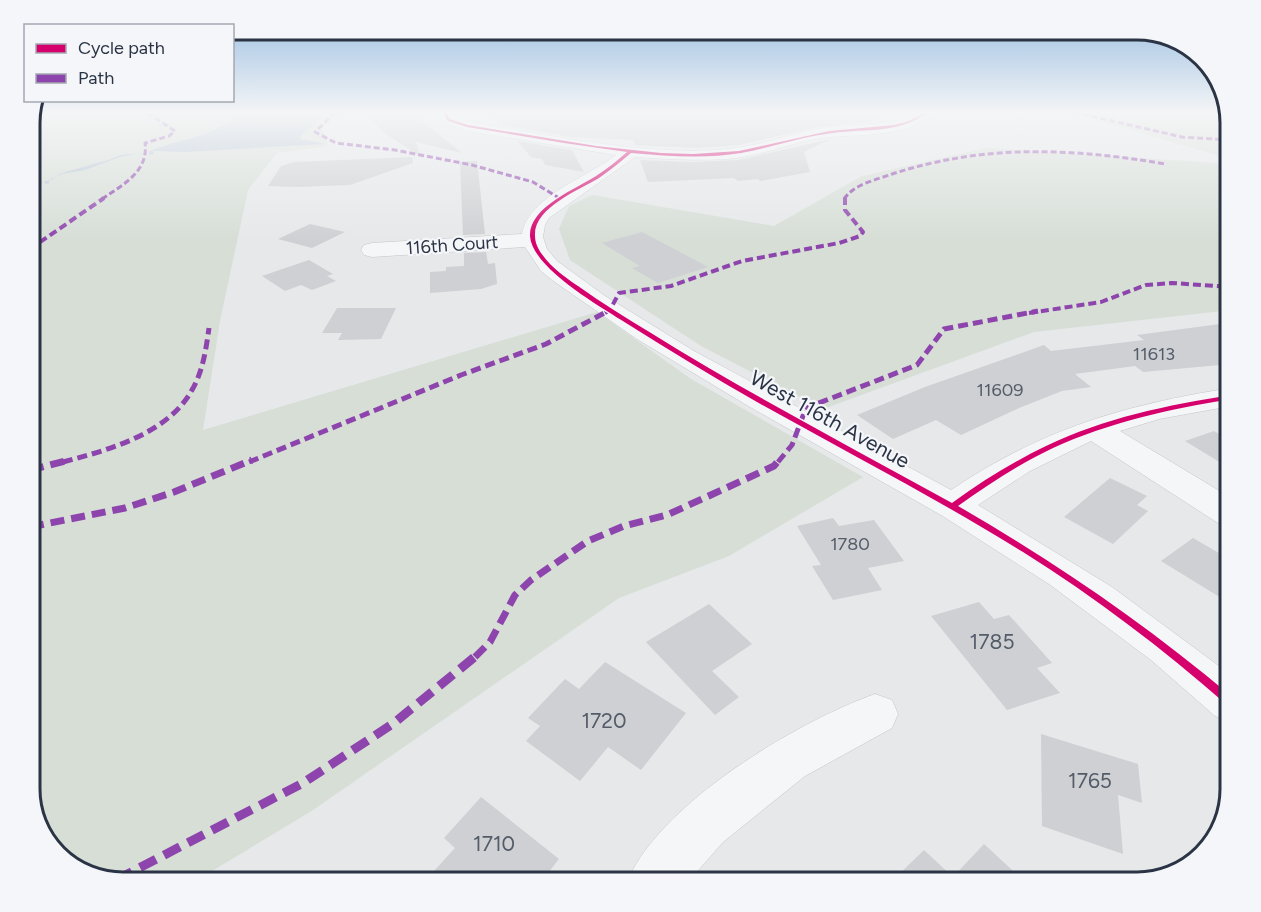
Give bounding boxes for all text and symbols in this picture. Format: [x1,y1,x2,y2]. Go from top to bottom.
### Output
legend [24,24,234,102]
text: Cycle path [78,37,165,59]
text: Path [78,67,114,89]
street label: 116th Court [405,231,499,259]
house number: 11613 [1133,343,1175,365]
street label: West 116th Avenue [746,365,914,473]
house number: 11609 [977,379,1023,401]
house number: 1780 [830,533,870,555]
house number: 1785 [970,629,1014,654]
house number: 1720 [581,708,627,733]
house number: 1765 [1068,768,1112,793]
house number: 1710 [473,831,515,856]

